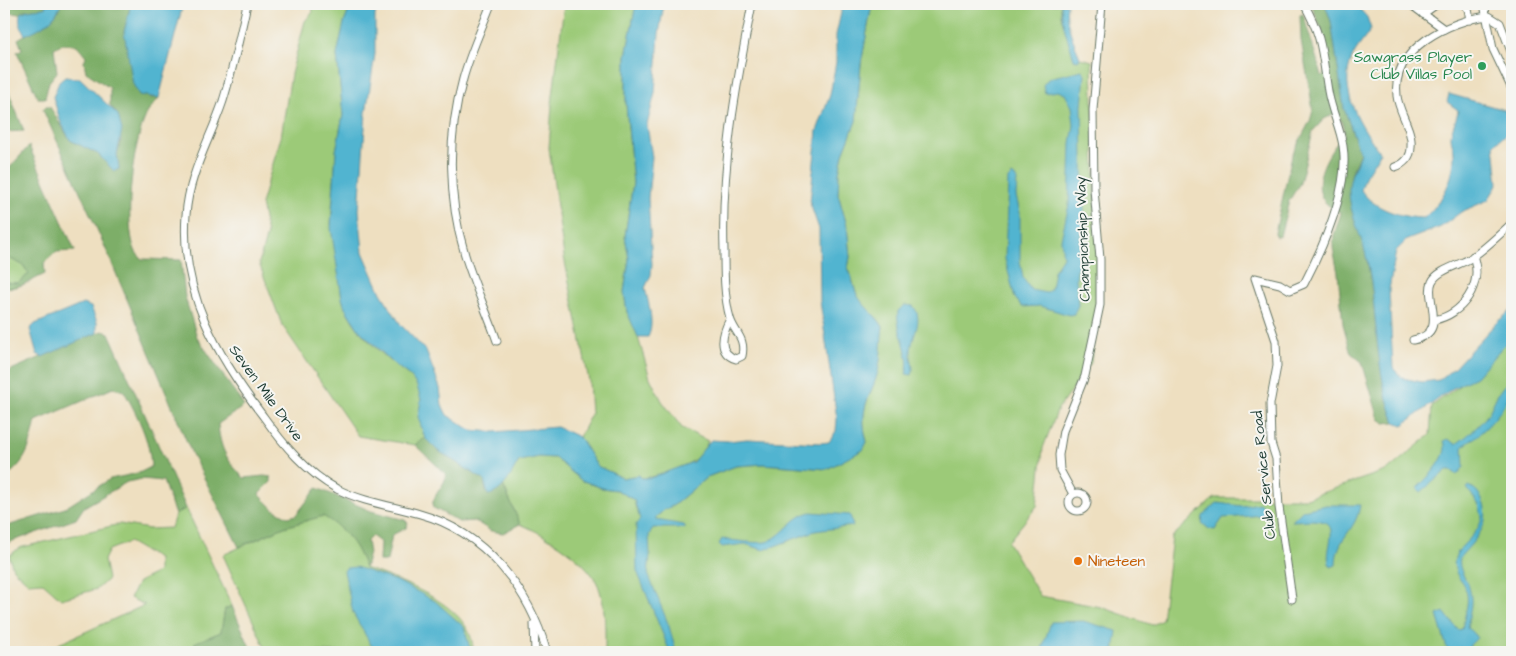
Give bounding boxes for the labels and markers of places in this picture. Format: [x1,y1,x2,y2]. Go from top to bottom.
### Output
place label: Sawgrass Player Club Villas Pool [1354,47,1472,85]
marker: Sawgrass Player Club Villas Pool [1476,60,1488,72]
place label: Nineteen [1088,551,1146,572]
marker: Nineteen [1072,555,1084,567]

